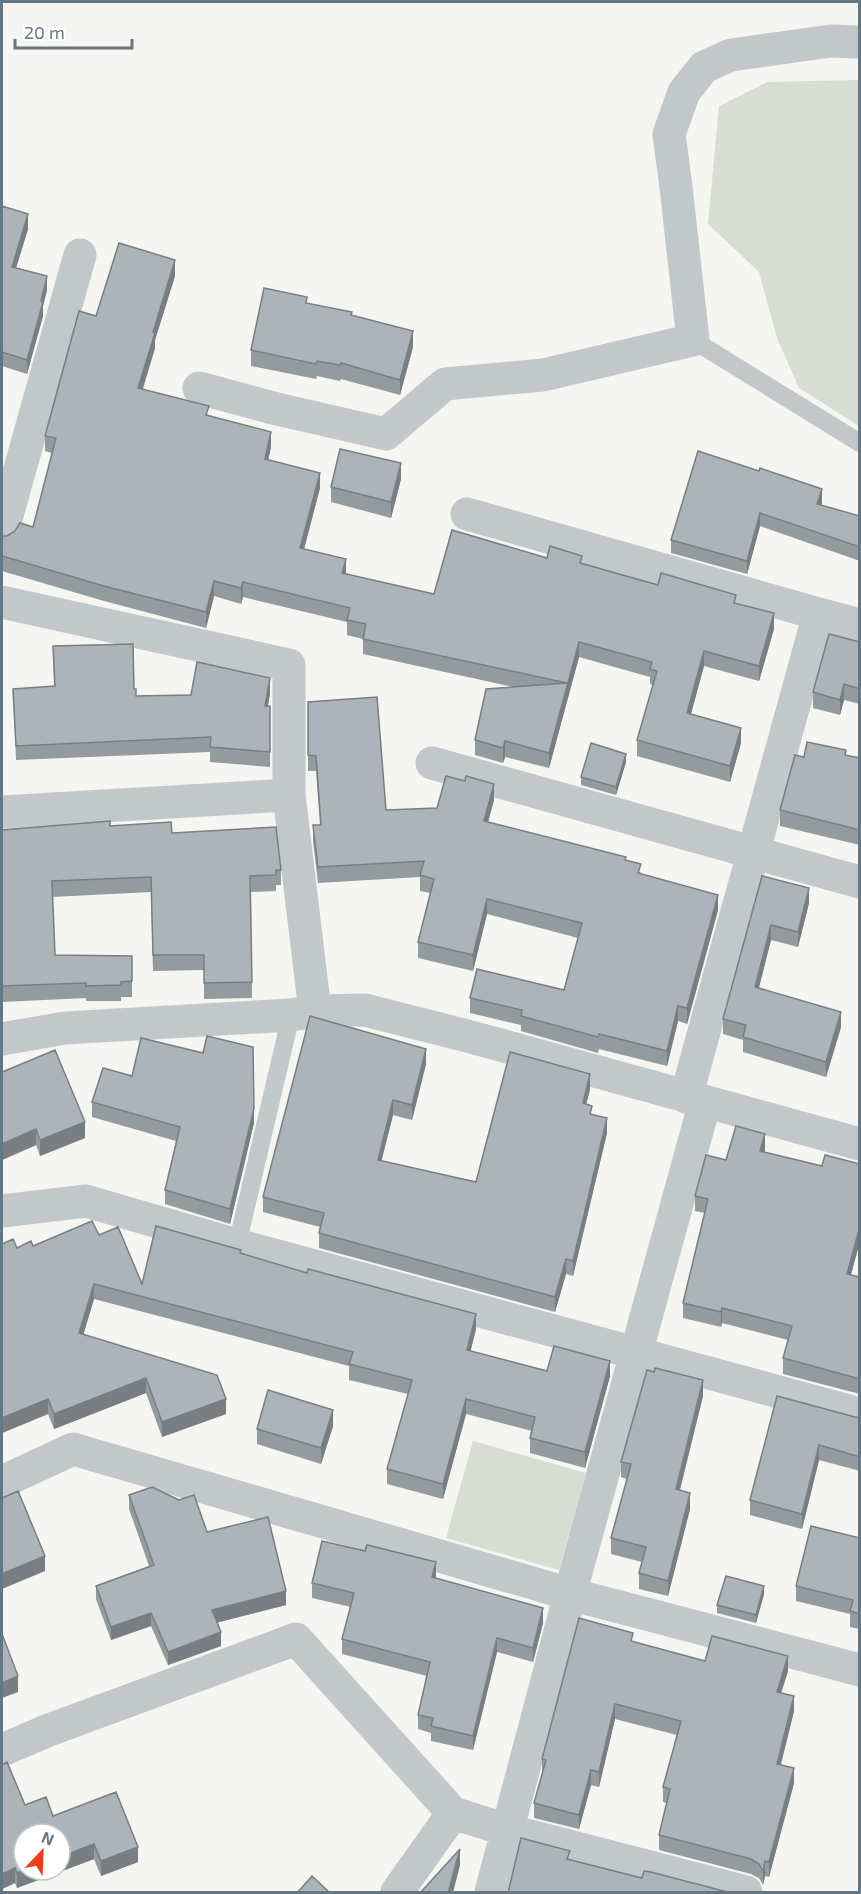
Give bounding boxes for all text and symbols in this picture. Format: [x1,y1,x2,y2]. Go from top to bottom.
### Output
scale bar [15,12,132,50]
text: 20 m [24,21,65,43]
north arrow [12,1822,72,1882]
text: N [39,1827,57,1849]

